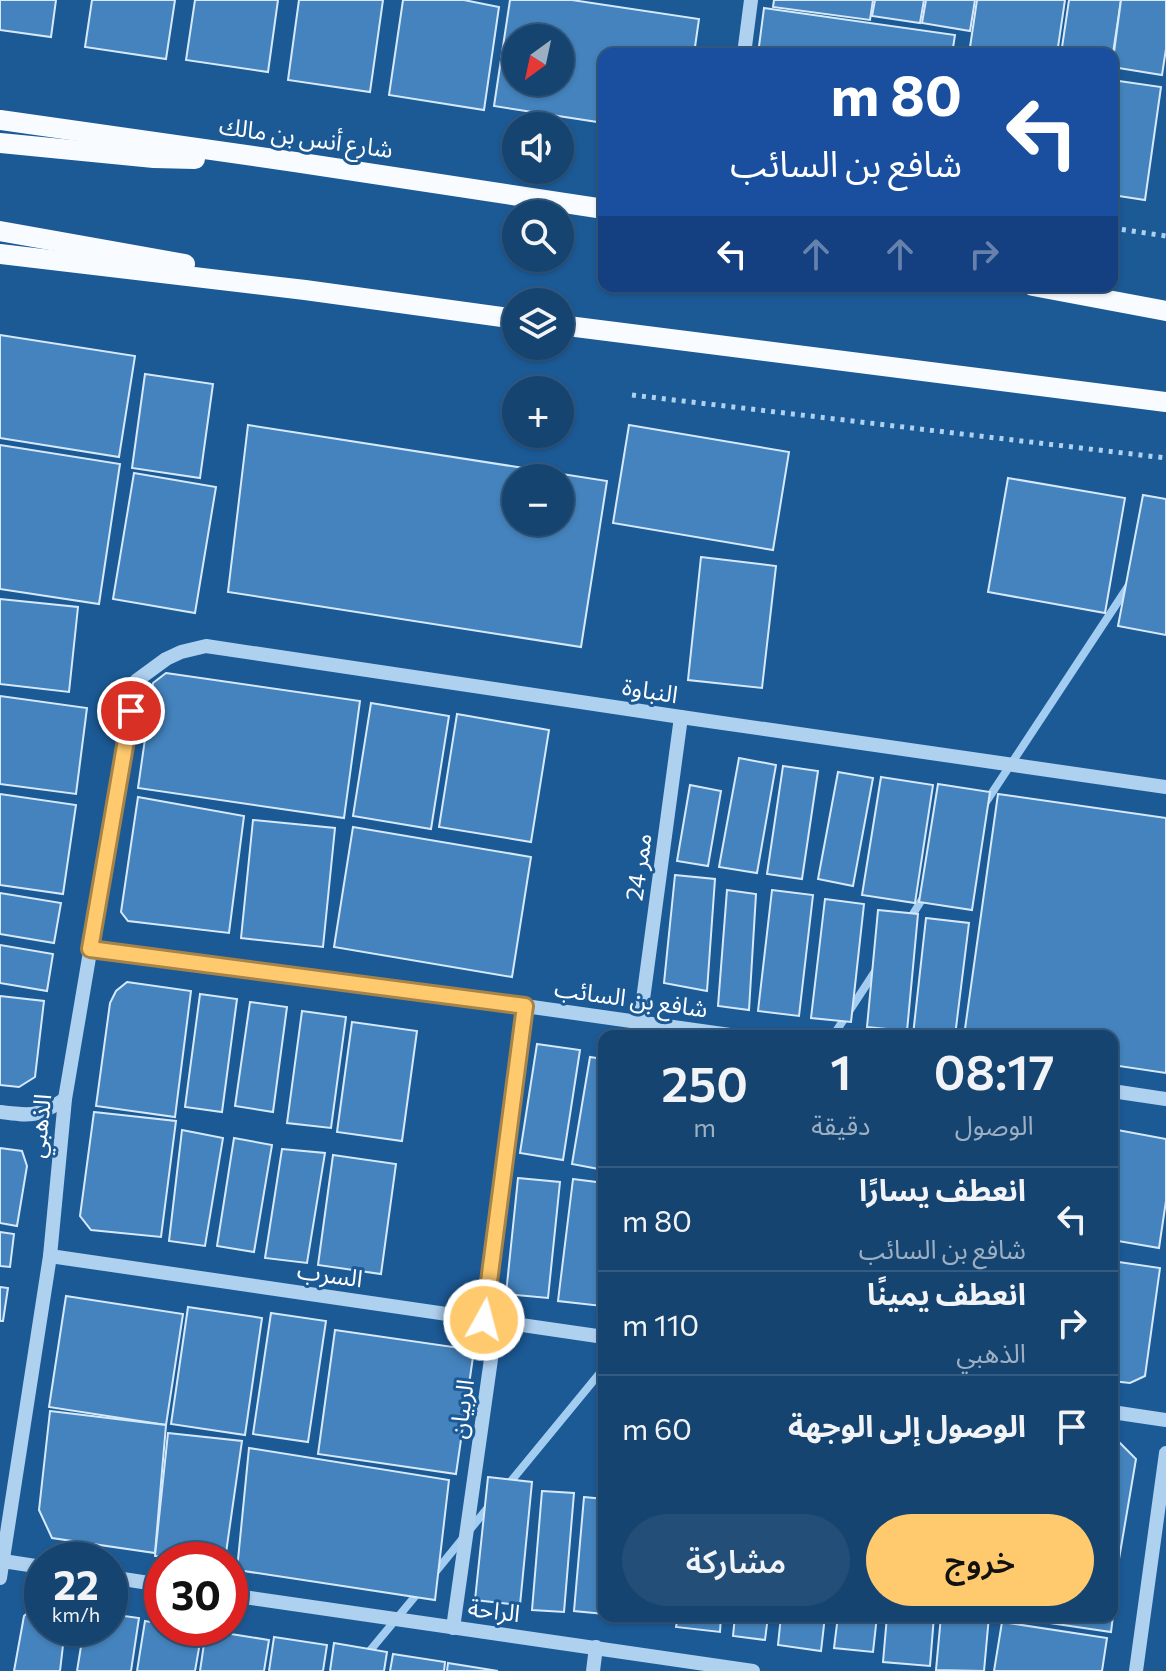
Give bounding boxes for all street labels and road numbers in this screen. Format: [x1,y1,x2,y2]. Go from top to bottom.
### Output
street label: شارع أنس بن مالك [217,110,395,167]
street label: النباوة [620,671,680,709]
street label: ممر 24 [618,831,658,903]
street label: شافع بن السائب [552,972,710,1027]
street label: الذهبي [21,1092,62,1160]
street label: السرب [296,1255,365,1293]
street label: الربيان [442,1377,480,1440]
street label: الراحة [466,1592,522,1628]

